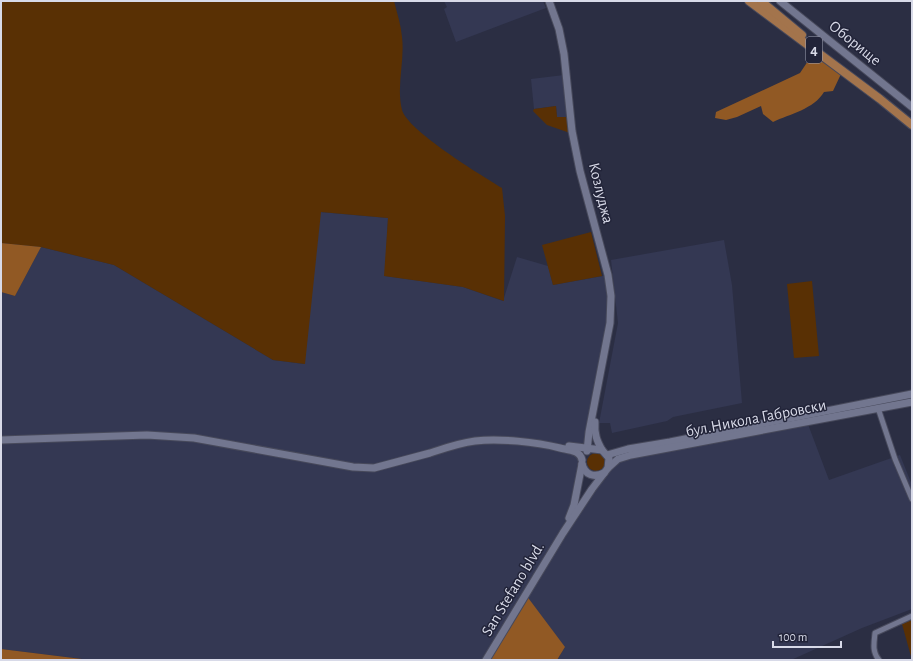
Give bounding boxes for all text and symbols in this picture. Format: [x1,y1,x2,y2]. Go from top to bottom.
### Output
street label: Оборище [826,17,884,69]
road number: 4 [806,37,822,63]
street label: Козлуджа [585,161,616,225]
street label: бул.Никола Габровски [684,397,828,440]
street label: San Stefano blvd. [479,539,547,639]
scale bar [773,623,841,649]
text: 100 m [779,631,807,643]

